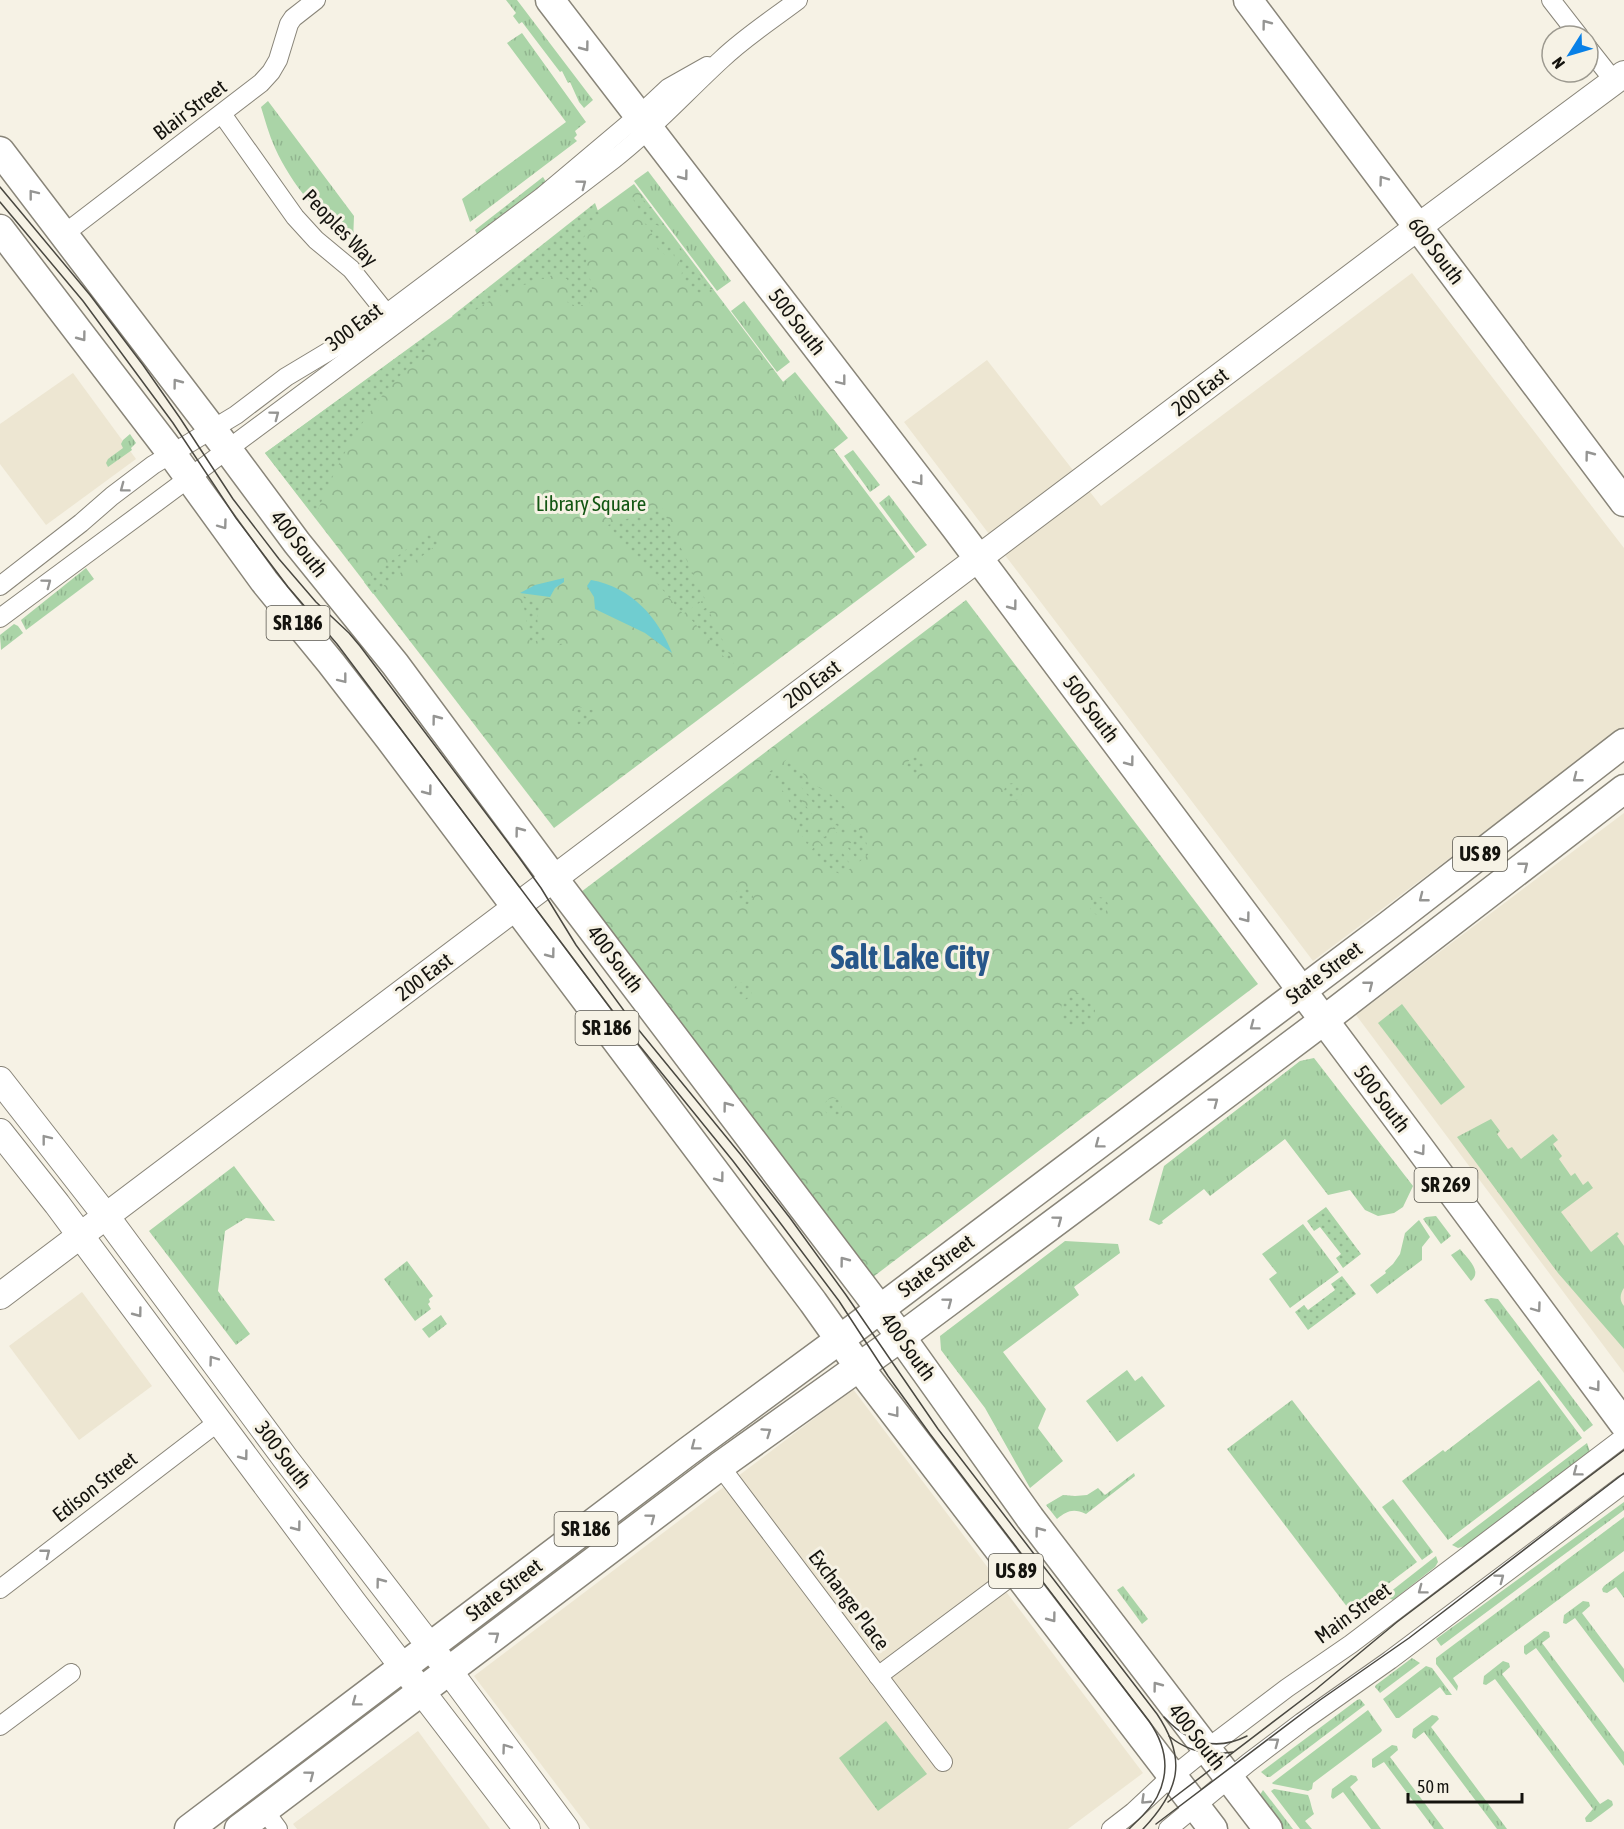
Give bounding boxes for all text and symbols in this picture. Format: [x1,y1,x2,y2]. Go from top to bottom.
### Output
one-way arrow [1263,19,1274,30]
north arrow [1540,24,1600,84]
one-way arrow [578,40,589,51]
text: N [1548,54,1568,72]
street label: Blair Street [148,74,231,144]
one-way arrow [677,170,688,181]
one-way arrow [1379,176,1390,187]
one-way arrow [575,180,586,191]
street label: Peoples Way [298,184,383,271]
one-way arrow [29,190,40,201]
street label: 600 South [1404,212,1470,289]
street label: 500 South [764,283,831,359]
street label: 300 East [320,297,386,355]
one-way arrow [74,331,85,342]
street label: 200 East [1166,362,1232,420]
one-way arrow [834,374,845,385]
one-way arrow [173,378,184,389]
one-way arrow [268,411,279,422]
one-way arrow [1585,451,1596,462]
one-way arrow [912,475,923,486]
one-way arrow [119,480,130,491]
park label: Library Square [536,491,646,515]
street label: 400 South [266,505,333,581]
one-way arrow [216,519,227,530]
one-way arrow [40,579,51,590]
one-way arrow [1006,599,1017,610]
road number: SR 186 [266,606,330,640]
street label: 200 East [778,654,844,712]
street label: 500 South [1059,670,1125,747]
one-way arrow [336,672,347,683]
one-way arrow [432,714,443,725]
one-way arrow [1122,755,1133,766]
one-way arrow [1573,771,1584,782]
one-way arrow [421,784,432,795]
one-way arrow [516,827,527,838]
road number: US 89 [1453,837,1507,871]
one-way arrow [1517,863,1528,874]
one-way arrow [1419,891,1430,902]
one-way arrow [1239,912,1250,923]
street label: 400 South [583,920,649,997]
street label: State Street [1281,936,1366,1009]
district label: Salt Lake City [831,938,990,976]
street label: 200 East [390,947,456,1005]
one-way arrow [544,947,555,958]
one-way arrow [1362,982,1373,993]
road number: SR 186 [576,1011,638,1045]
one-way arrow [1249,1018,1260,1029]
street label: 500 South [1350,1060,1416,1137]
one-way arrow [1207,1099,1218,1110]
one-way arrow [723,1101,734,1112]
one-way arrow [43,1135,54,1146]
one-way arrow [1094,1137,1105,1148]
one-way arrow [1414,1145,1425,1156]
road number: SR 269 [1414,1168,1478,1202]
one-way arrow [713,1172,724,1183]
one-way arrow [1051,1216,1062,1227]
street label: State Street [893,1229,978,1302]
one-way arrow [841,1257,852,1268]
one-way arrow [941,1298,952,1309]
one-way arrow [1530,1302,1541,1313]
one-way arrow [130,1307,141,1318]
street label: 400 South [876,1308,941,1385]
one-way arrow [209,1356,220,1367]
one-way arrow [1589,1380,1600,1391]
one-way arrow [887,1407,898,1418]
street label: 300 South [251,1416,317,1493]
one-way arrow [761,1428,772,1439]
one-way arrow [691,1438,702,1449]
street label: Edison Street [48,1446,141,1526]
one-way arrow [237,1449,248,1460]
one-way arrow [1573,1465,1584,1476]
road number: SR 186 [554,1512,618,1546]
one-way arrow [644,1515,655,1526]
one-way arrow [290,1520,301,1531]
one-way arrow [1036,1527,1047,1538]
street label: Exchange Place [804,1545,895,1654]
one-way arrow [40,1550,51,1561]
street label: State Street [461,1553,546,1626]
road number: US 89 [989,1554,1043,1588]
one-way arrow [1494,1574,1505,1585]
street label: Main Street [1310,1577,1395,1648]
one-way arrow [377,1578,388,1589]
one-way arrow [1418,1583,1429,1594]
one-way arrow [1045,1611,1056,1622]
one-way arrow [489,1632,500,1643]
one-way arrow [1154,1682,1165,1693]
one-way arrow [352,1695,363,1706]
street label: 400 South [1164,1698,1231,1774]
one-way arrow [1268,1739,1279,1750]
one-way arrow [502,1744,513,1755]
scale bar [1408,1766,1522,1804]
one-way arrow [304,1771,315,1782]
text: 50 m [1417,1776,1449,1797]
one-way arrow [1141,1793,1152,1804]

